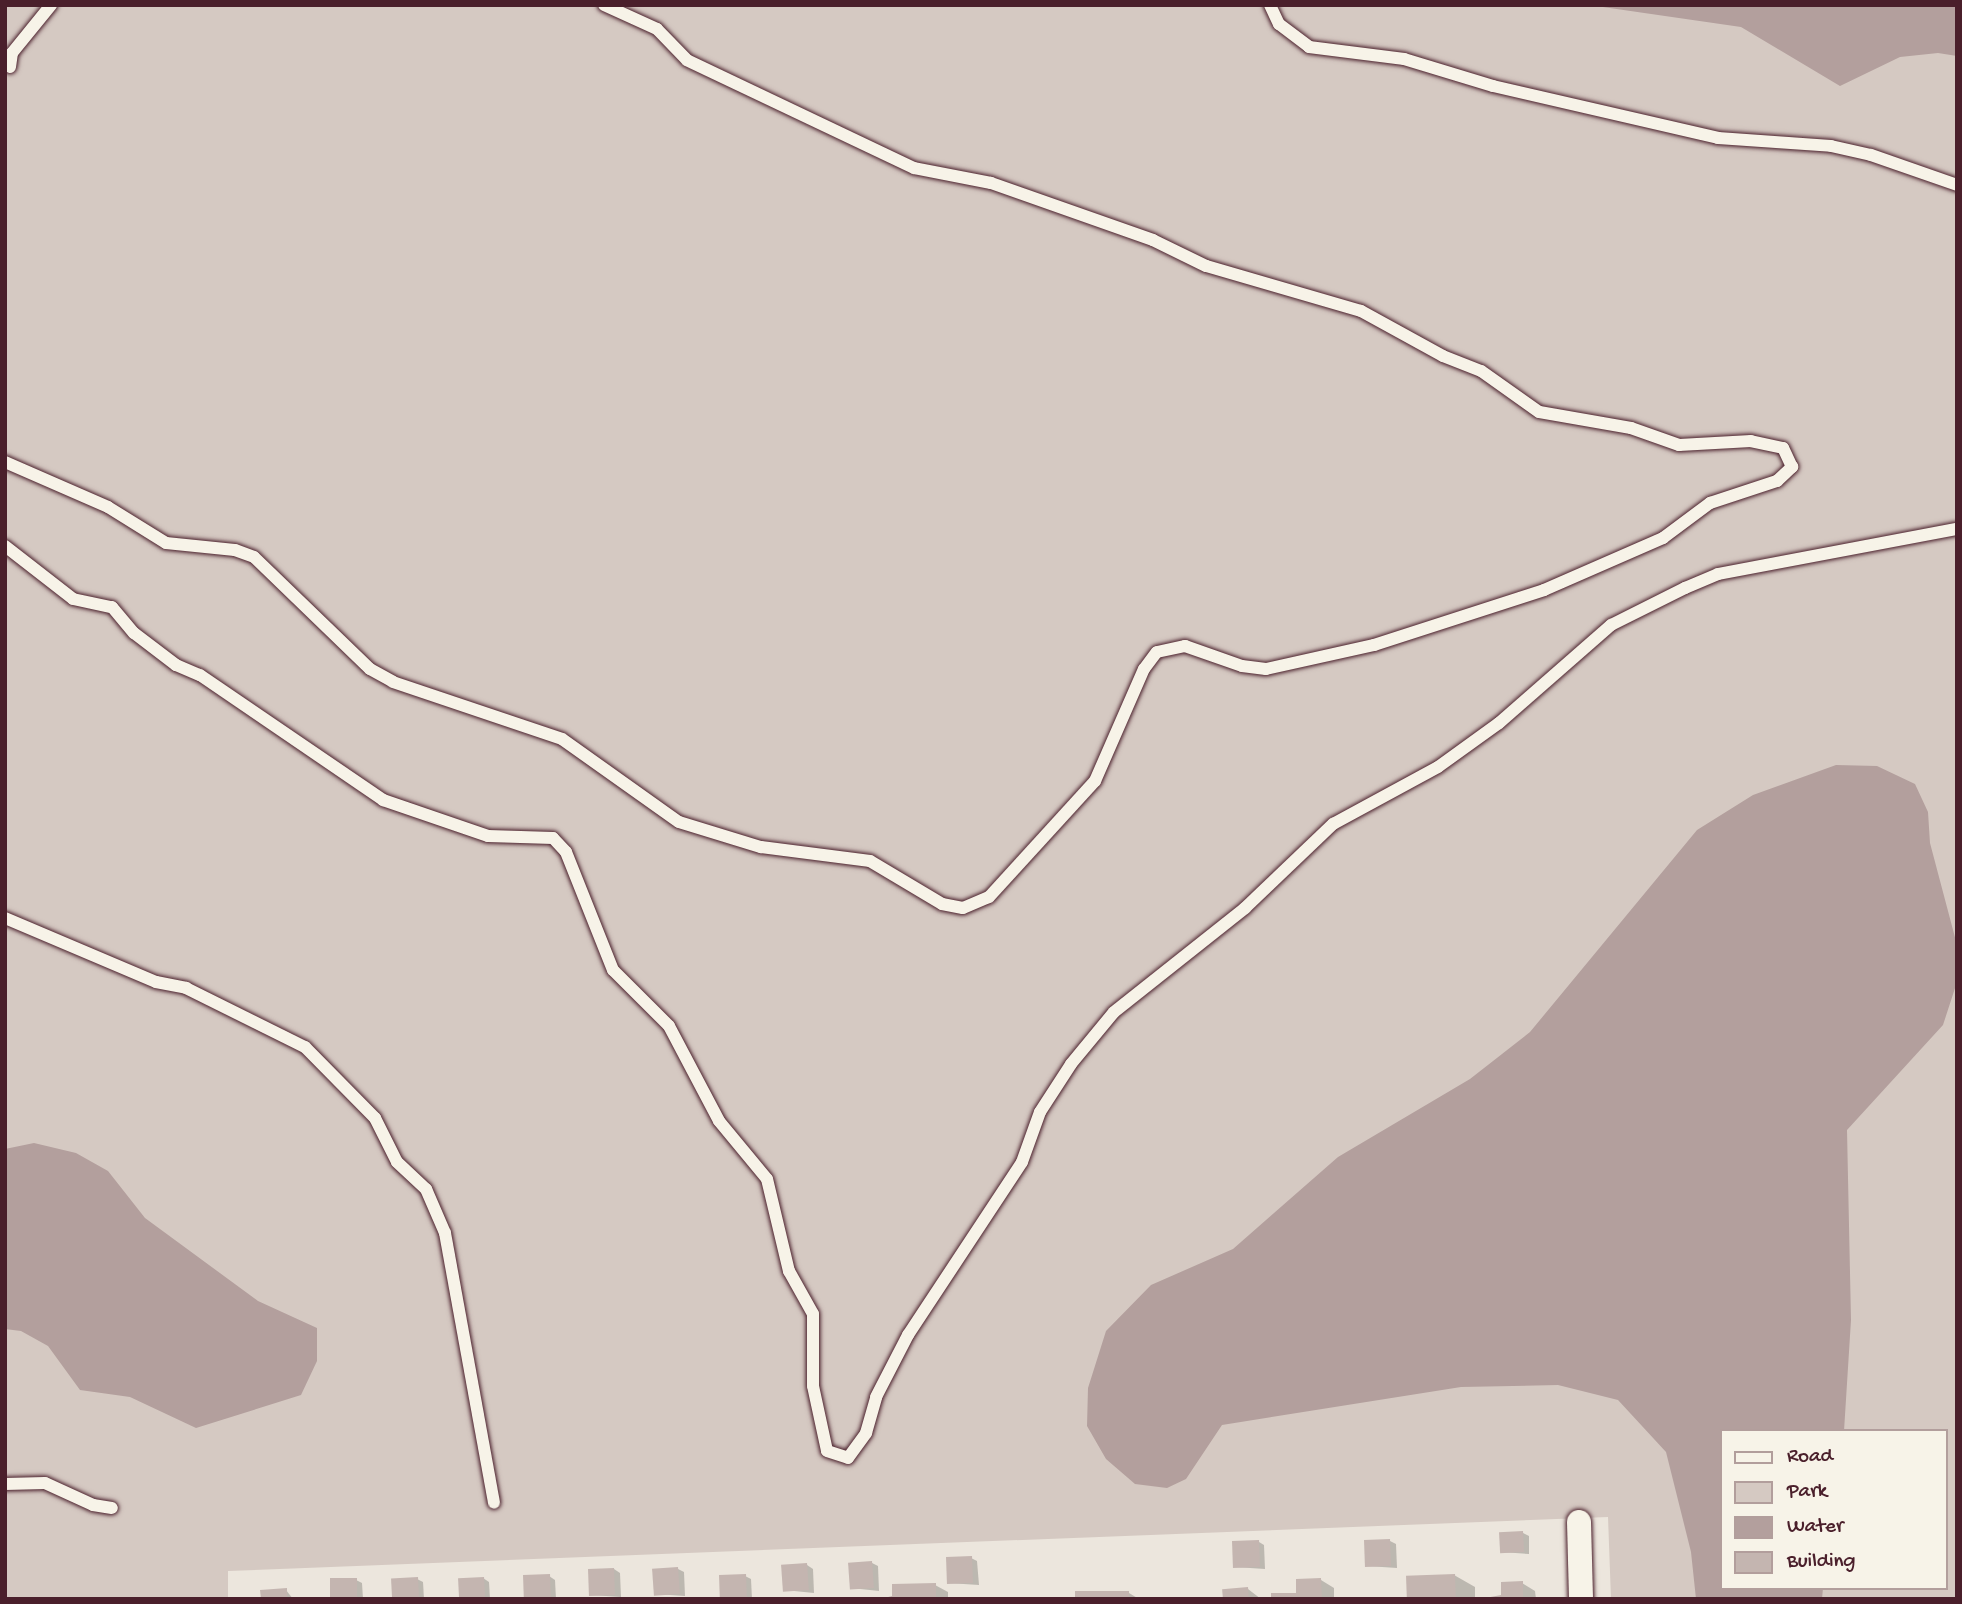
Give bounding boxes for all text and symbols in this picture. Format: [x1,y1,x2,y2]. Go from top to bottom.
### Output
legend [1720,1429,1948,1590]
text: Road [1787,1445,1833,1470]
text: Park [1787,1480,1827,1505]
text: Water [1787,1515,1843,1540]
text: Building [1787,1550,1856,1575]

